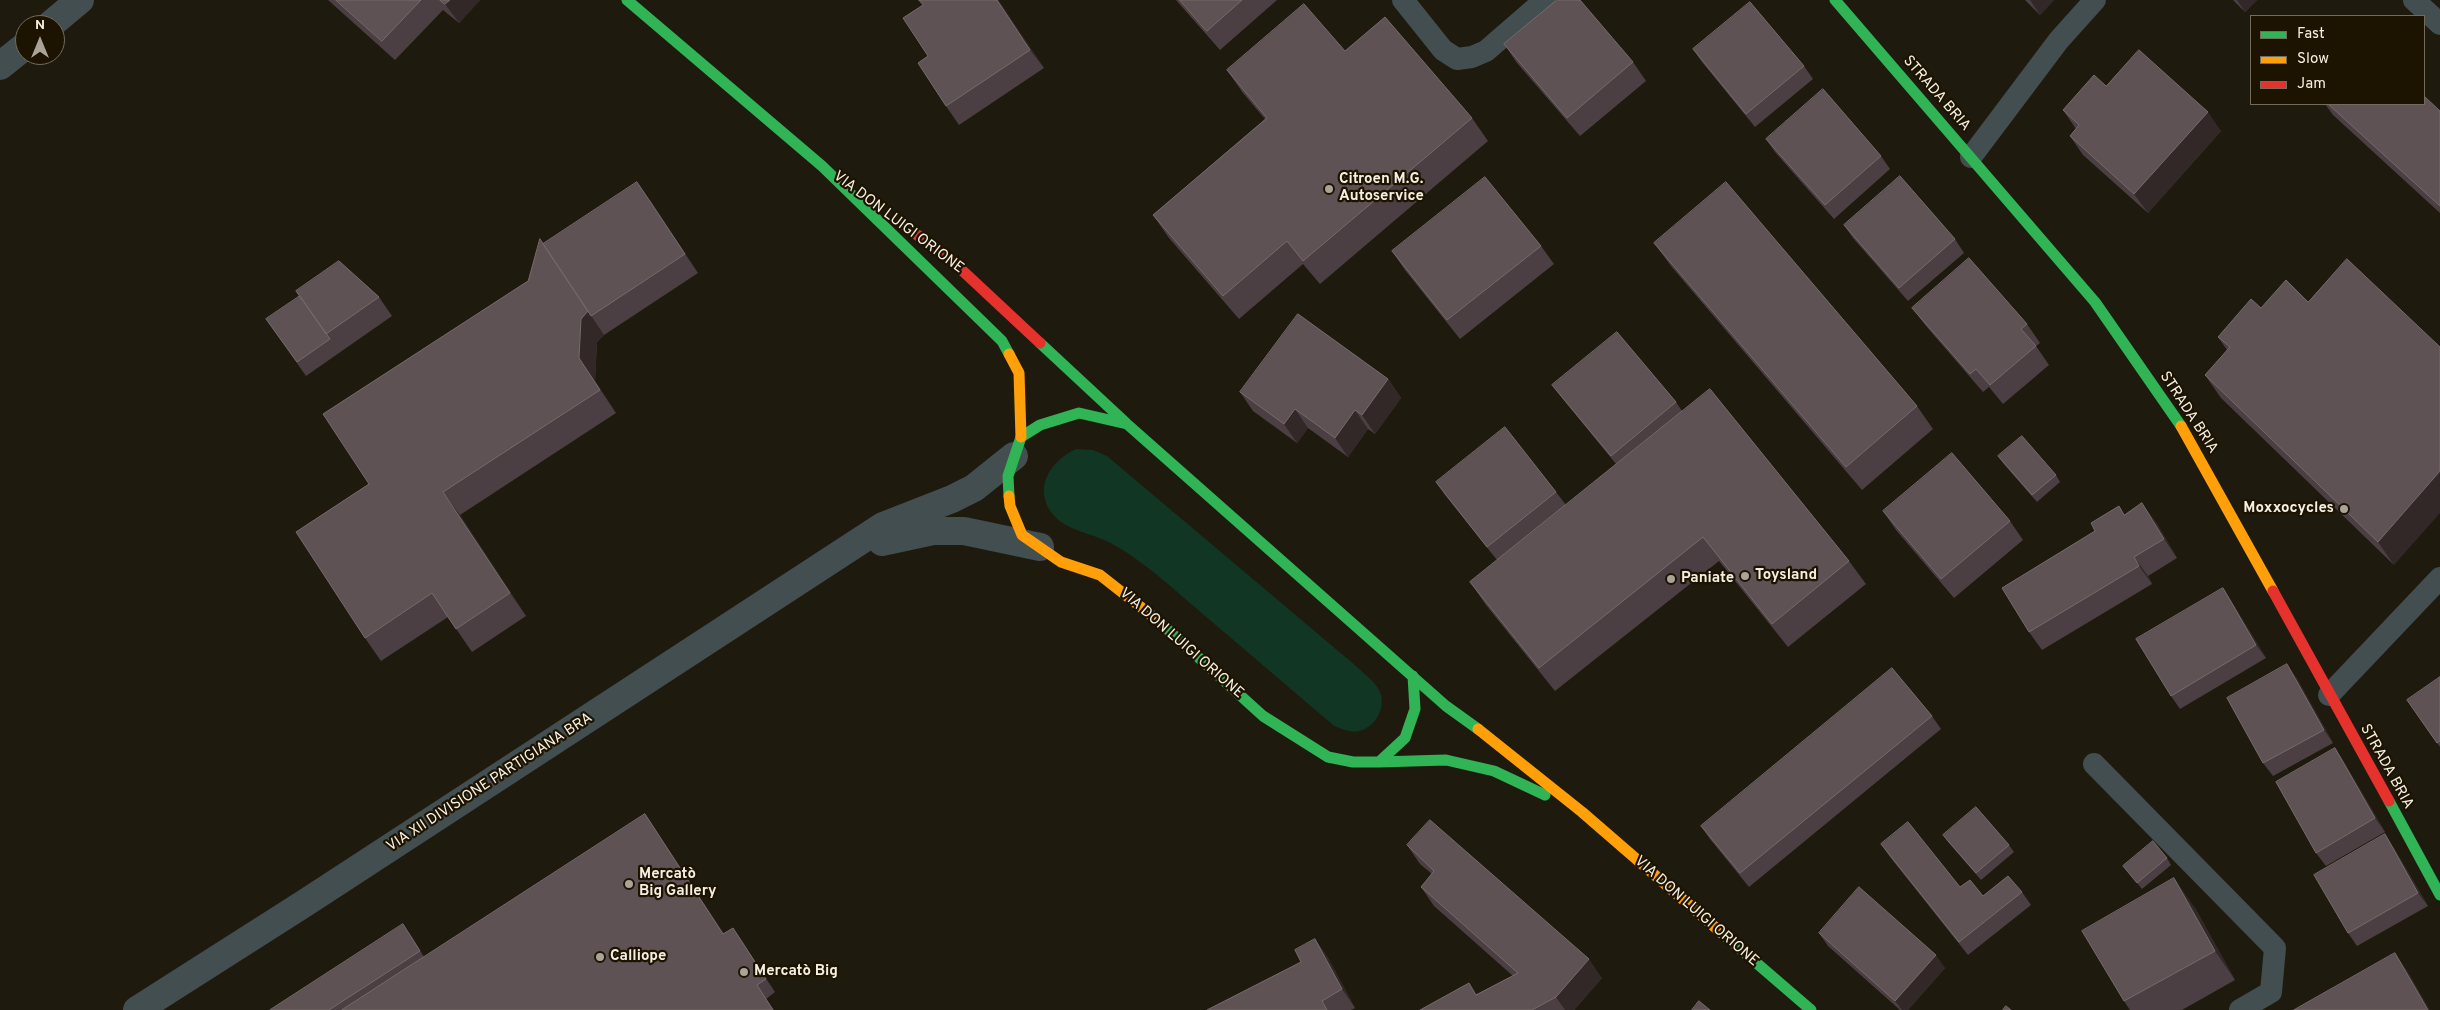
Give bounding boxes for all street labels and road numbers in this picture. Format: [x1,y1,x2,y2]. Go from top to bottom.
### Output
street label: STRADA BRIA [1898,53,1974,135]
street label: VIA DON LUIGI ORIONE [829,168,967,278]
street label: STRADA BRIA [2155,369,2221,457]
street label: VIA DON LUIGI ORIONE [1115,585,1247,703]
street label: VIA XII DIVISIONE PARTIGIANA BRA [384,710,596,856]
street label: STRADA BRIA [2355,722,2417,812]
street label: VIA DON LUIGI ORIONE [1630,853,1762,971]

